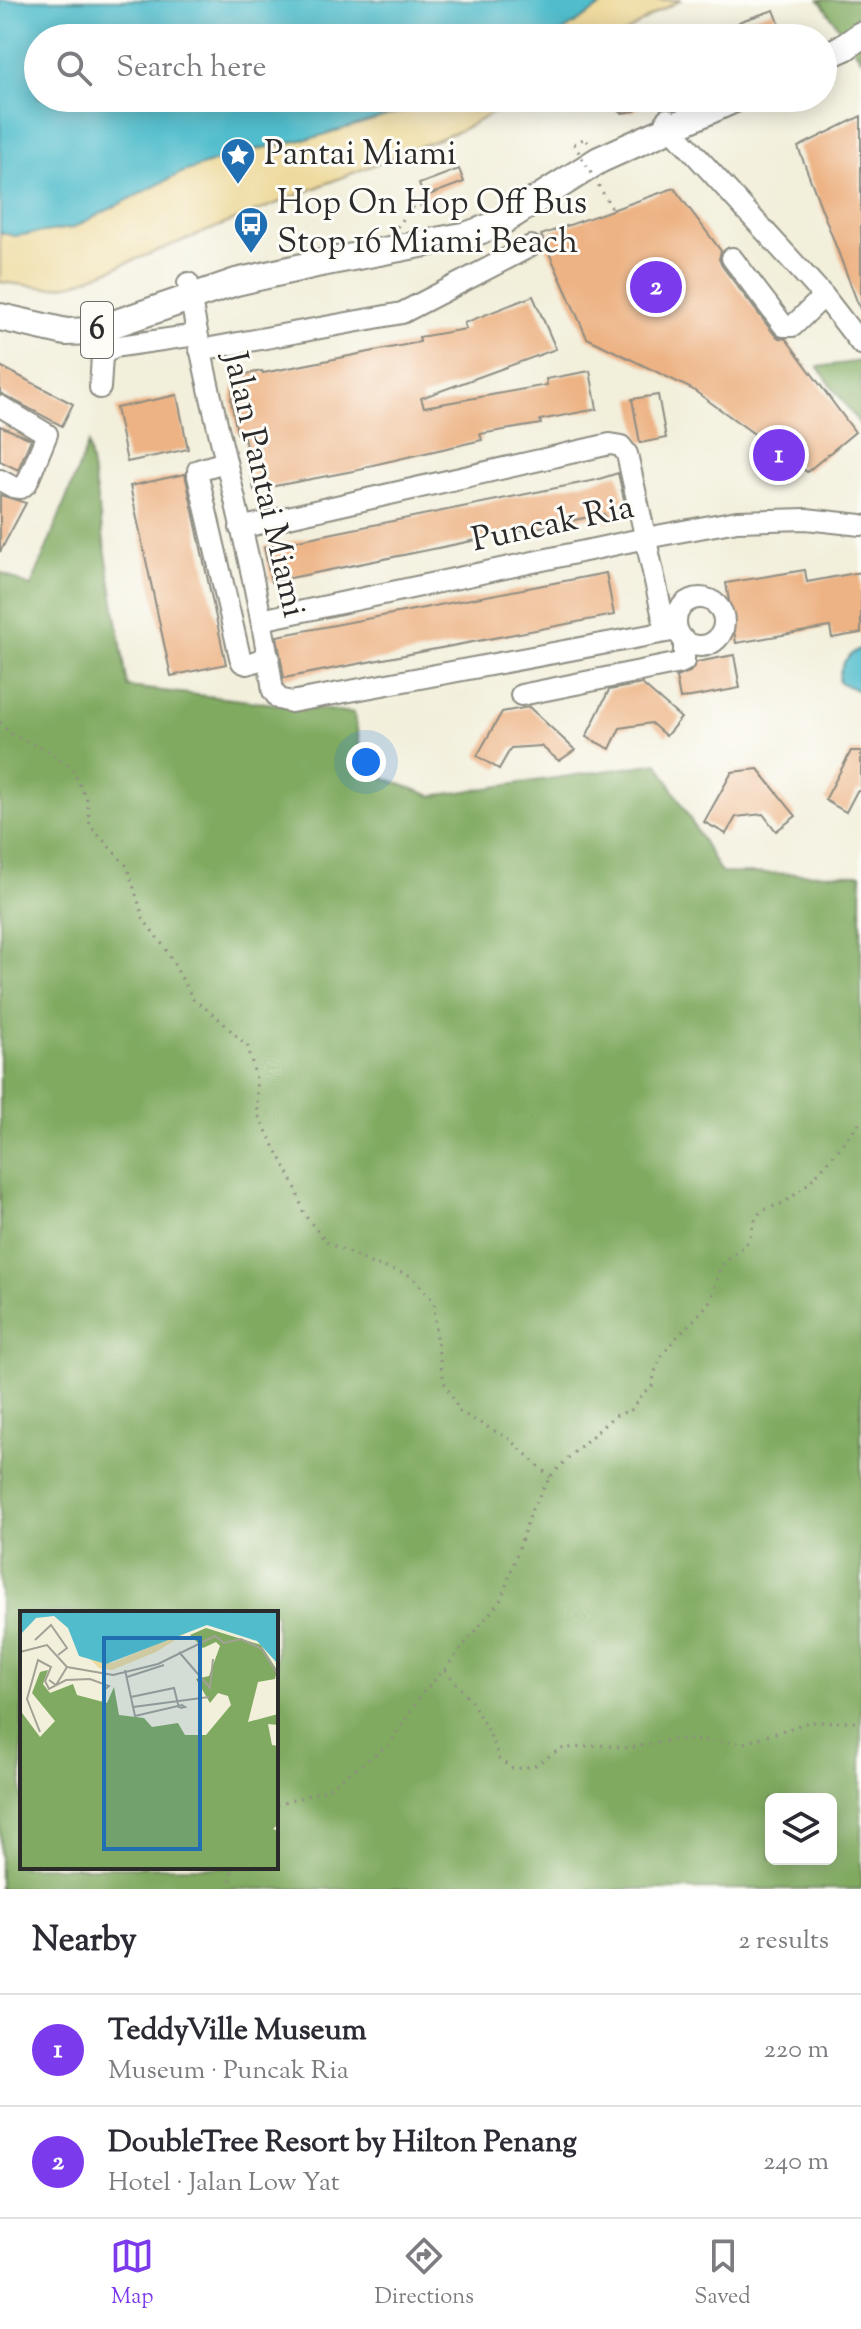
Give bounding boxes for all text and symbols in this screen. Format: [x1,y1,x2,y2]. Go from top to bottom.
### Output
search box [24,24,837,112]
icon: search [52,46,96,90]
text: Search here [116,47,266,90]
place label: Pantai Miami [264,131,457,180]
place icon: Pantai Miami [219,136,257,186]
place label: Hop On Hop Off Bus Stop 16 Miami Beach [277,180,587,268]
bus stop icon: Hop On Hop Off Bus Stop 16 Miami Beach [232,205,270,255]
pin: 2 [630,257,682,317]
road number: 6 [81,302,113,358]
street label: Jalan Pantai Miami [208,346,317,622]
pin: 1 [753,425,805,485]
street label: Puncak Ria [467,484,639,566]
your location [346,742,386,782]
inset map [20,1611,278,1869]
map controls [765,1793,837,1865]
button: layers [765,1793,837,1865]
text: Nearby [32,1917,137,1966]
text: 2 results [738,1923,829,1960]
text: TeddyVille Museum [108,2010,367,2053]
text: 1 [54,2032,62,2069]
text: 220 m [764,2032,829,2069]
text: Museum · Puncak Ria [108,2053,349,2090]
text: DoubleTree Resort by Hilton Penang [108,2122,577,2165]
text: 2 [52,2144,64,2181]
text: 240 m [763,2144,829,2181]
text: Hotel · Jalan Low Yat [108,2165,340,2202]
tab: Map [110,2234,154,2314]
tab: Directions [375,2234,474,2314]
tab: Saved [694,2234,751,2314]

